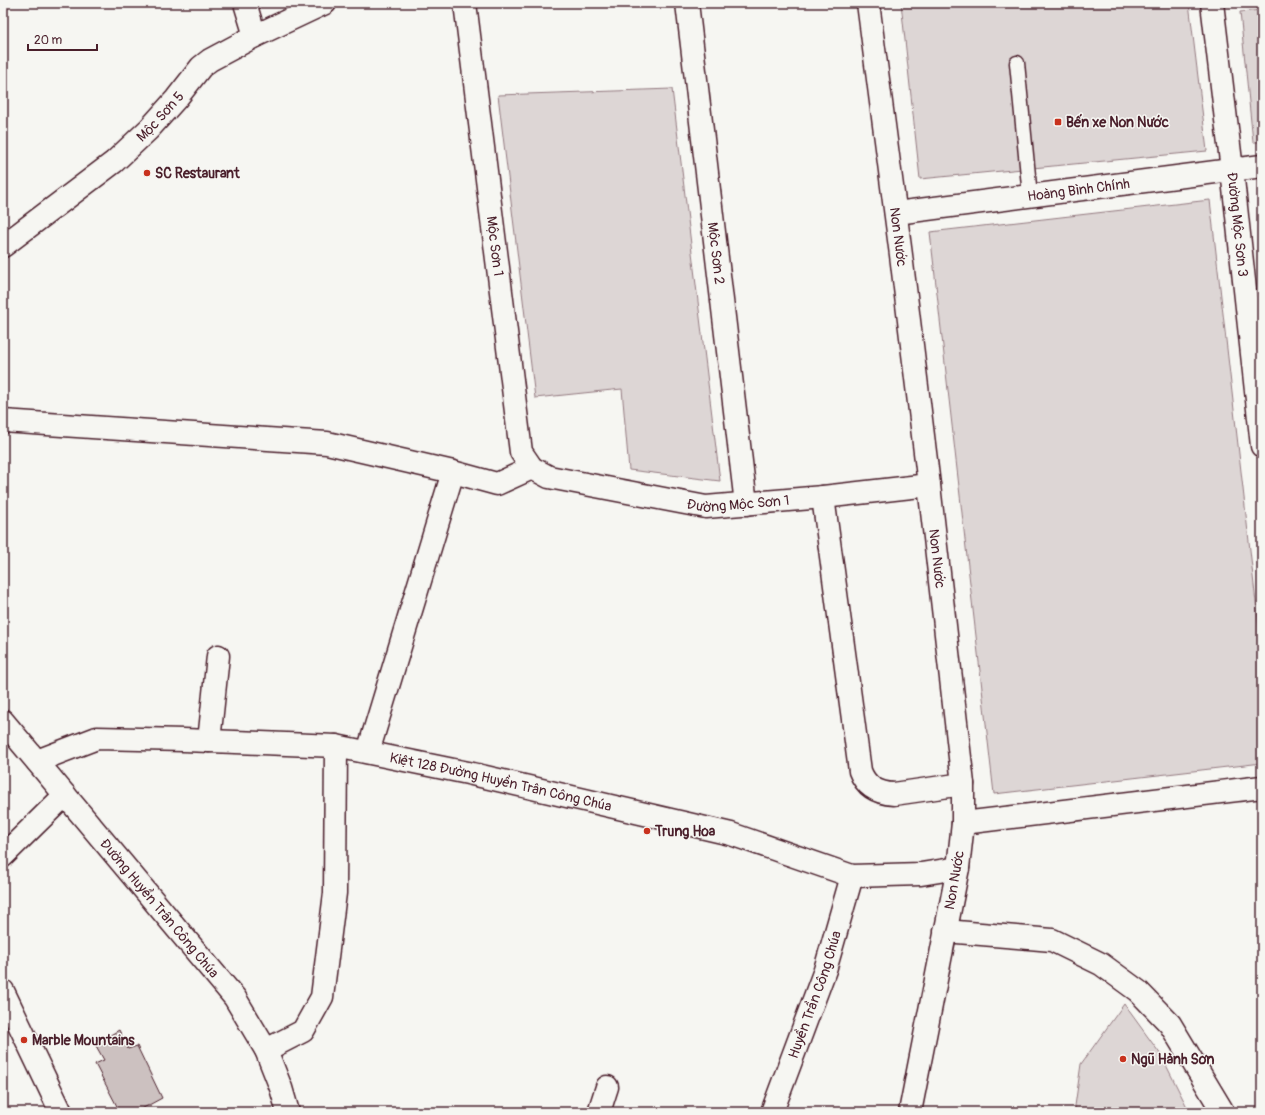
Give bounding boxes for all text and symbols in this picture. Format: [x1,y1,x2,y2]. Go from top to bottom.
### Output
scale bar [28,26,97,52]
text: 20 m [34,33,63,48]
street label: Mộc Sơn 5 [133,88,188,145]
place label: Bến xe Non Nước [1066,113,1169,131]
marker: Bến xe Non Nước [1053,117,1063,127]
place label: SC Restaurant [155,165,240,182]
marker: SC Restaurant [142,168,152,178]
street label: Đường Mộc Sơn 3 [1223,171,1252,278]
street label: Hoàng Bình Chính [1026,175,1131,205]
street label: Non Nước [886,206,910,268]
street label: Mộc Sơn 1 [483,215,507,277]
street label: Mộc Sơn 2 [704,221,728,286]
street label: Đường Mộc Sơn 1 [685,492,790,516]
street label: Non Nước [925,528,949,589]
street label: Kiệt 128 Đường Huyền Trân Công Chúa [388,749,613,815]
place label: Trung Hoa [654,823,716,840]
marker: Trung Hoa [642,826,652,836]
street label: Đường Huyền Trân Công Chúa [96,835,222,981]
street label: Non Nước [941,849,968,911]
street label: Huyền Trần Công Chúa [785,929,845,1061]
place label: Marble Mountains [32,1032,135,1049]
marker: Marble Mountains [19,1035,29,1045]
place label: Ngũ Hành Sơn [1131,1051,1214,1068]
marker: Ngũ Hành Sơn [1118,1054,1128,1064]

